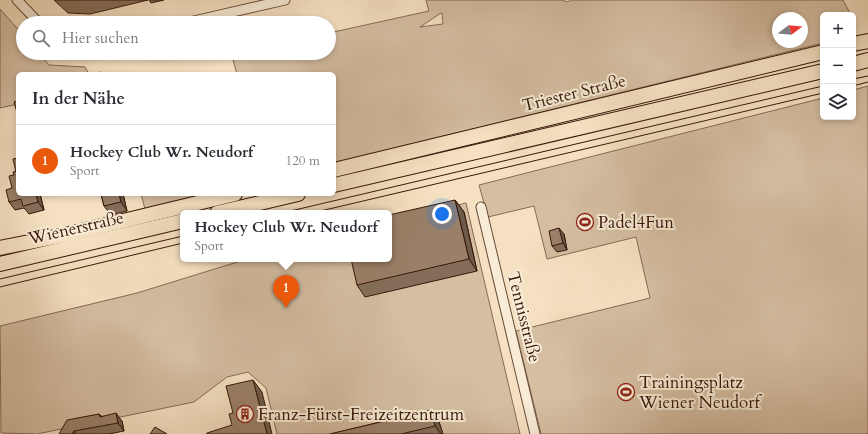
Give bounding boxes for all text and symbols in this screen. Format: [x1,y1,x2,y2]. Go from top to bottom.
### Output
north arrow [772,12,808,48]
map controls [820,12,856,120]
button: + [820,12,856,48]
search box [16,16,336,60]
icon: search [30,27,52,49]
text: Hier suchen [62,28,139,48]
button: − [820,48,856,84]
street label: Triester Straße [520,69,628,117]
button: layers [820,84,856,120]
text: In der Nähe [32,87,125,110]
text: Hockey Club Wr. Neudorf [70,142,253,162]
text: 1 [42,152,48,170]
text: 120 m [286,152,320,170]
text: Sport [70,162,99,180]
your location [432,204,452,224]
street label: Wienerstraße [25,206,126,250]
popup [180,210,392,262]
place label: Padel4Fun [598,211,674,234]
sports icon: Padel4Fun [575,212,595,232]
text: Hockey Club Wr. Neudorf [194,217,378,237]
text: Sport [194,237,224,255]
street label: Tennisstraße [502,269,546,365]
pin: 1 [273,275,299,308]
place label: Trainingsplatz Wiener Neudorf [638,371,762,414]
sports icon: Trainingsplatz Wiener Neudorf [616,382,636,402]
place label: Franz-Fürst-Freizeitzentrum [258,403,465,426]
building icon: Franz-Fürst-Freizeitzentrum [235,404,255,424]

